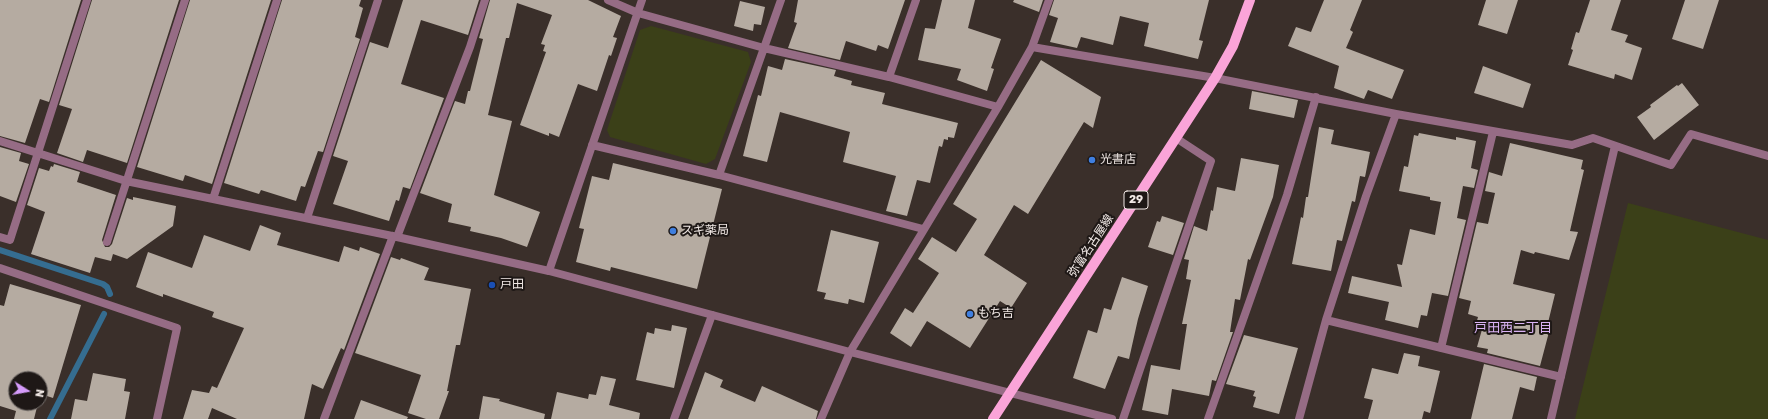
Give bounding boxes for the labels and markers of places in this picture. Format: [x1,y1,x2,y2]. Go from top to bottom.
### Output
place label: 光書店 [1100,153,1136,167]
marker: 光書店 [1087,155,1097,165]
place label: スギ薬局 [681,224,729,238]
marker: スギ薬局 [668,226,678,236]
place label: 戸田 [500,278,524,292]
marker: 戸田 [487,280,497,290]
place label: もち吉 [978,307,1014,321]
marker: もち吉 [965,309,975,319]

